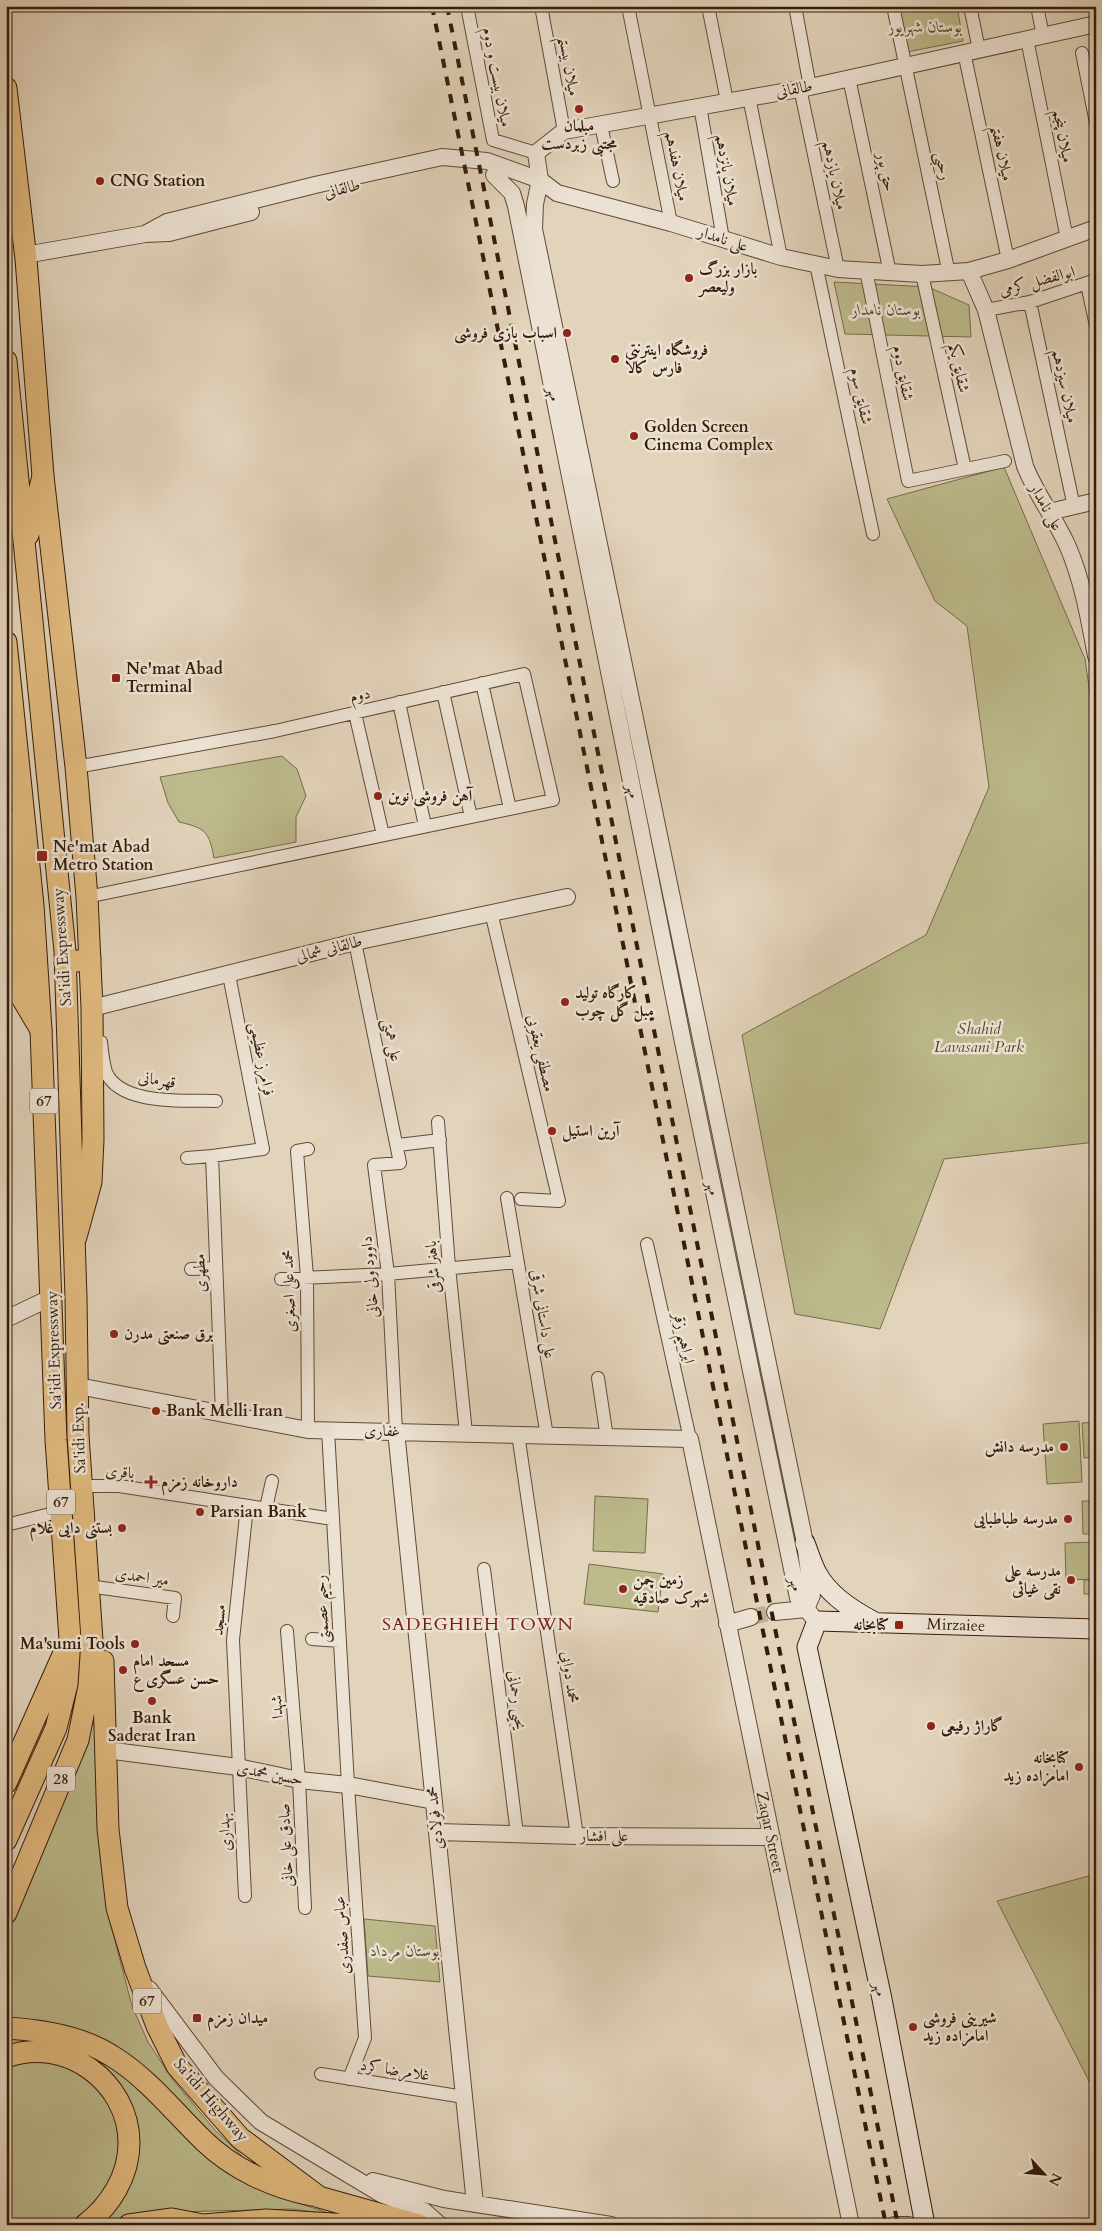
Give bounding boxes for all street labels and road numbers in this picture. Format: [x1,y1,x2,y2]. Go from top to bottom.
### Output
street label: میلان بیست و دوم [474,25,517,129]
street label: میلان بیستم [548,34,585,98]
street label: طالقانی [774,75,814,103]
street label: میلان پنجم [1043,107,1079,165]
street label: میلان هفتم [980,123,1019,184]
street label: میلان هفدهم [655,129,695,204]
street label: میلان پانزدهم [706,132,744,208]
street label: میلان یازدهم [813,138,853,213]
street label: حق پور [871,148,901,194]
street label: رحبی [927,150,957,183]
street label: طالقانی [321,174,363,204]
street label: علی نامدار [693,220,751,257]
street label: ابوالفضل کرمی [997,260,1077,302]
street label: شقایق یکم [939,341,975,396]
street label: شقایق دوم [884,343,919,403]
street label: میلان سیزدهم [1043,347,1084,426]
street label: شقایق سوم [841,365,878,427]
street label: مهر [541,383,566,403]
street label: علی نامدار [1023,477,1068,535]
street label: دوم [347,682,373,711]
street label: مهر [620,780,645,800]
street label: Sa'idi Expressway [47,886,77,1007]
street label: طالقانی شمالی [294,930,364,968]
street label: مصطفی یعقوبی [521,1012,561,1094]
street label: علی همتی [377,1016,407,1064]
street label: فرامرز عظیمی [244,1020,280,1098]
street label: قهرمانی [136,1066,178,1094]
road number: 67 [30,1088,58,1114]
street label: مهر [700,1177,725,1197]
street label: داوود ولی خانی [355,1235,385,1319]
street label: باهنر شرقی [420,1240,446,1294]
street label: محمد علی اصغری [277,1249,301,1333]
street label: مطهری [188,1253,212,1293]
street label: علی داستانی شرقی [525,1268,561,1360]
street label: Sa'idi Expressway [41,1290,67,1410]
street label: ابراهیم زقر [663,1309,700,1367]
street label: Sa'idi Exp. [67,1402,91,1474]
street label: غفاری [364,1420,400,1442]
street label: باقری [105,1460,135,1484]
road number: 67 [47,1490,75,1514]
street label: میر احمدی [114,1562,170,1592]
street label: مهر [783,1573,808,1593]
street label: رحیم عصمتی [309,1574,340,1644]
street label: مسجد [207,1603,231,1637]
street label: Mirzaiee [926,1613,986,1637]
street label: محمد دوابی [555,1650,585,1704]
street label: یحیی رحمانی [500,1669,532,1732]
street label: شهدا [265,1694,289,1720]
street label: حسین محمدی [235,1757,305,1791]
road number: 28 [47,1766,75,1792]
street label: محمد فولادی [421,1785,449,1851]
street label: Zaqar Street [751,1789,789,1875]
street label: صادق علی خانی [273,1803,299,1887]
street label: بهداری [213,1812,237,1852]
street label: علی افشار [578,1825,628,1847]
street label: عباس صفدری [328,1895,356,1975]
street label: مهر [867,1978,892,1998]
road number: 67 [133,1988,161,2014]
street label: Sa'idi Highway [169,2053,254,2147]
street label: غلامرضا کرد [359,2054,431,2086]

